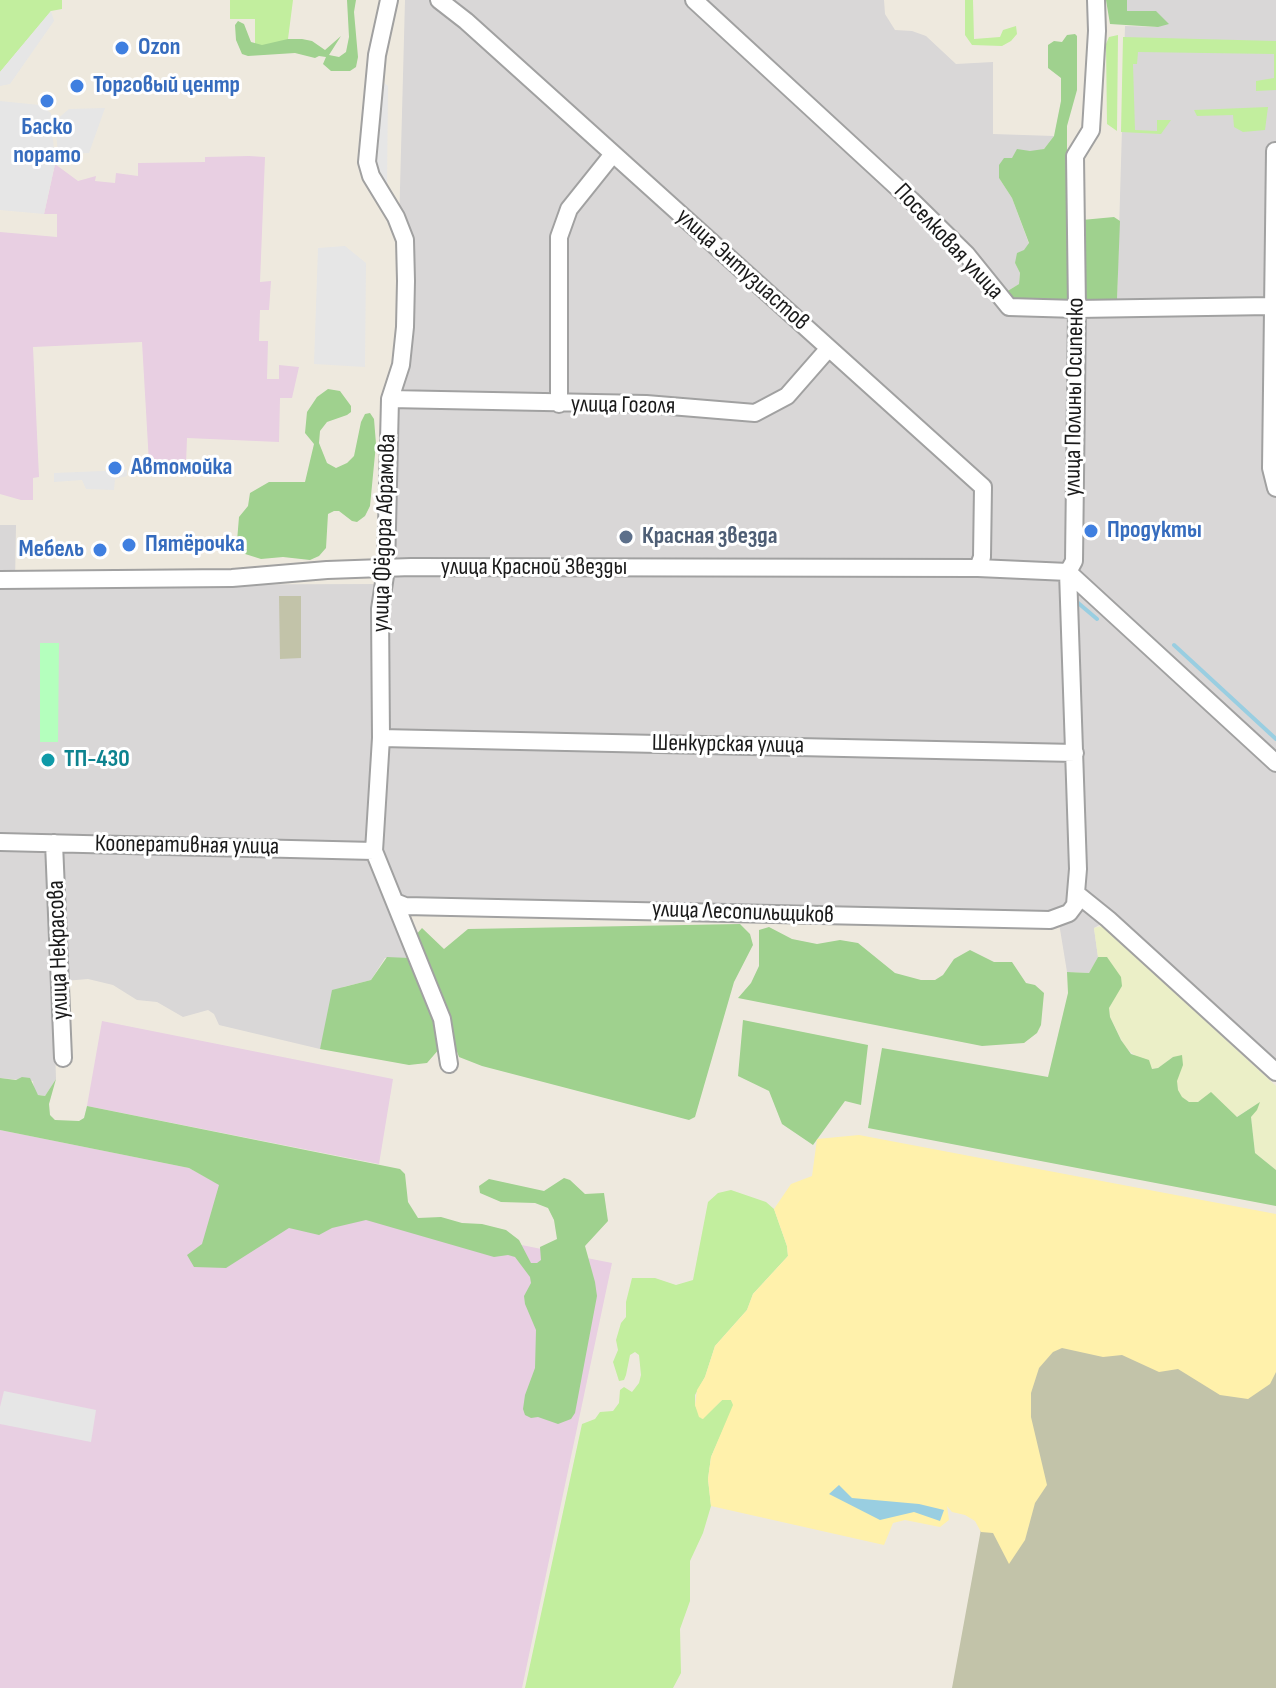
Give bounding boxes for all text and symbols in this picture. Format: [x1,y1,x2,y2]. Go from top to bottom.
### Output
place label: Ozon [138,34,180,62]
marker: Ozon [113,39,131,57]
place label: Торговый центр [93,72,240,100]
marker: Торговый центр [68,77,86,95]
marker: Баско порато [38,92,56,110]
place label: Баско порато [13,114,81,170]
street label: Поселковая улица [887,178,1009,306]
street label: улица Энтузиастов [670,203,814,337]
street label: улица Полины Осипенко [1059,297,1091,497]
street label: улица Гоголя [571,391,675,421]
street label: улица Фёдора Абрамова [367,433,403,633]
place label: Автомойка [131,454,232,482]
marker: Автомойка [106,459,124,477]
place label: Продукты [1107,517,1202,545]
marker: Продукты [1082,522,1100,540]
place label: Красная звезда [642,523,778,551]
marker: Красная звезда [617,528,635,546]
place label: Пятёрочка [145,531,245,559]
place label: Мебель [18,536,84,564]
marker: Пятёрочка [120,536,138,554]
marker: Мебель [91,541,109,559]
street label: улица Красной Звезды [441,554,627,582]
street label: Шенкурская улица [652,729,804,761]
place label: ТП-430 [64,746,130,774]
marker: ТП-430 [39,751,57,769]
street label: Кооперативная улица [95,830,279,862]
street label: улица Некрасова [42,880,76,1020]
street label: улица Лесопильщиков [651,895,835,931]

